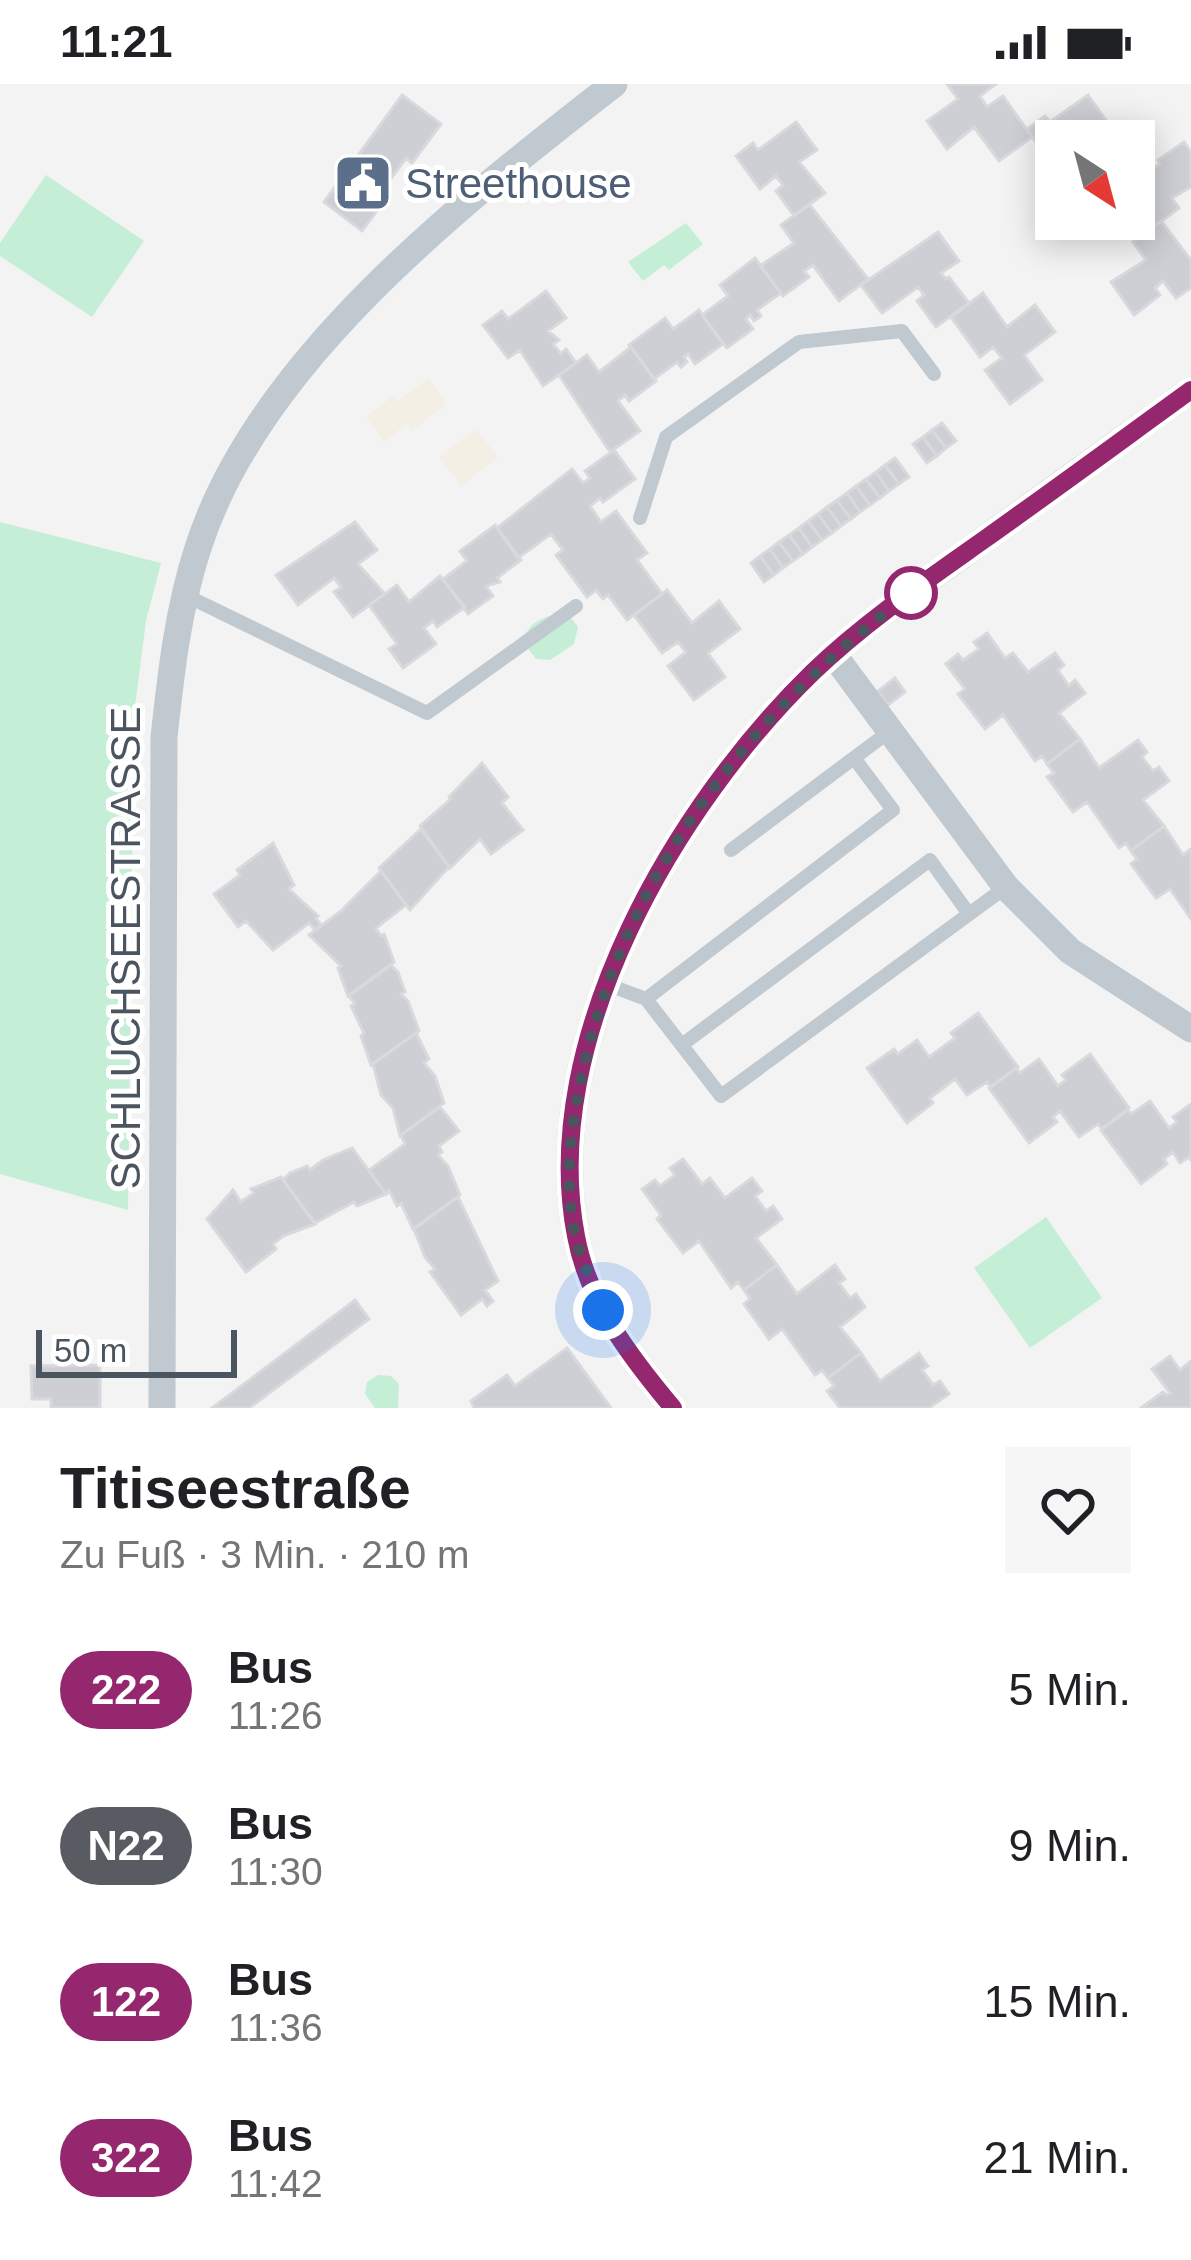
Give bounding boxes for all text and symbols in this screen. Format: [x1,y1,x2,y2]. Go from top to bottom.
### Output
text: 11:21 [60,16,173,67]
north arrow [1035,120,1155,240]
map controls [1035,120,1155,240]
public building icon: Streethouse [332,152,394,214]
place label: Streethouse [405,160,632,207]
unlabelled marker [886,568,936,618]
street label: SCHLUCHSEESTRASSE [102,706,149,1190]
your location [573,1280,633,1340]
scale bar [36,1324,237,1377]
text: 50 m [54,1332,127,1369]
button: heart [1005,1447,1131,1573]
text: Titiseestraße [60,1456,411,1520]
text: Zu Fuß · 3 Min. · 210 m [60,1533,470,1576]
text: Bus [228,1642,313,1693]
text: 5 Min. [1008,1664,1131,1715]
text: 222 [91,1666,161,1713]
text: 11:26 [228,1694,323,1737]
text: Bus [228,1798,313,1849]
text: 9 Min. [1008,1820,1131,1871]
text: N22 [87,1822,165,1869]
text: 11:30 [228,1850,323,1893]
text: Bus [228,1954,313,2005]
text: 15 Min. [983,1976,1131,2027]
text: 122 [91,1978,161,2025]
text: 11:36 [228,2006,323,2049]
text: Bus [228,2110,313,2161]
text: 21 Min. [983,2132,1131,2183]
text: 322 [91,2134,161,2181]
text: 11:42 [228,2162,323,2205]

